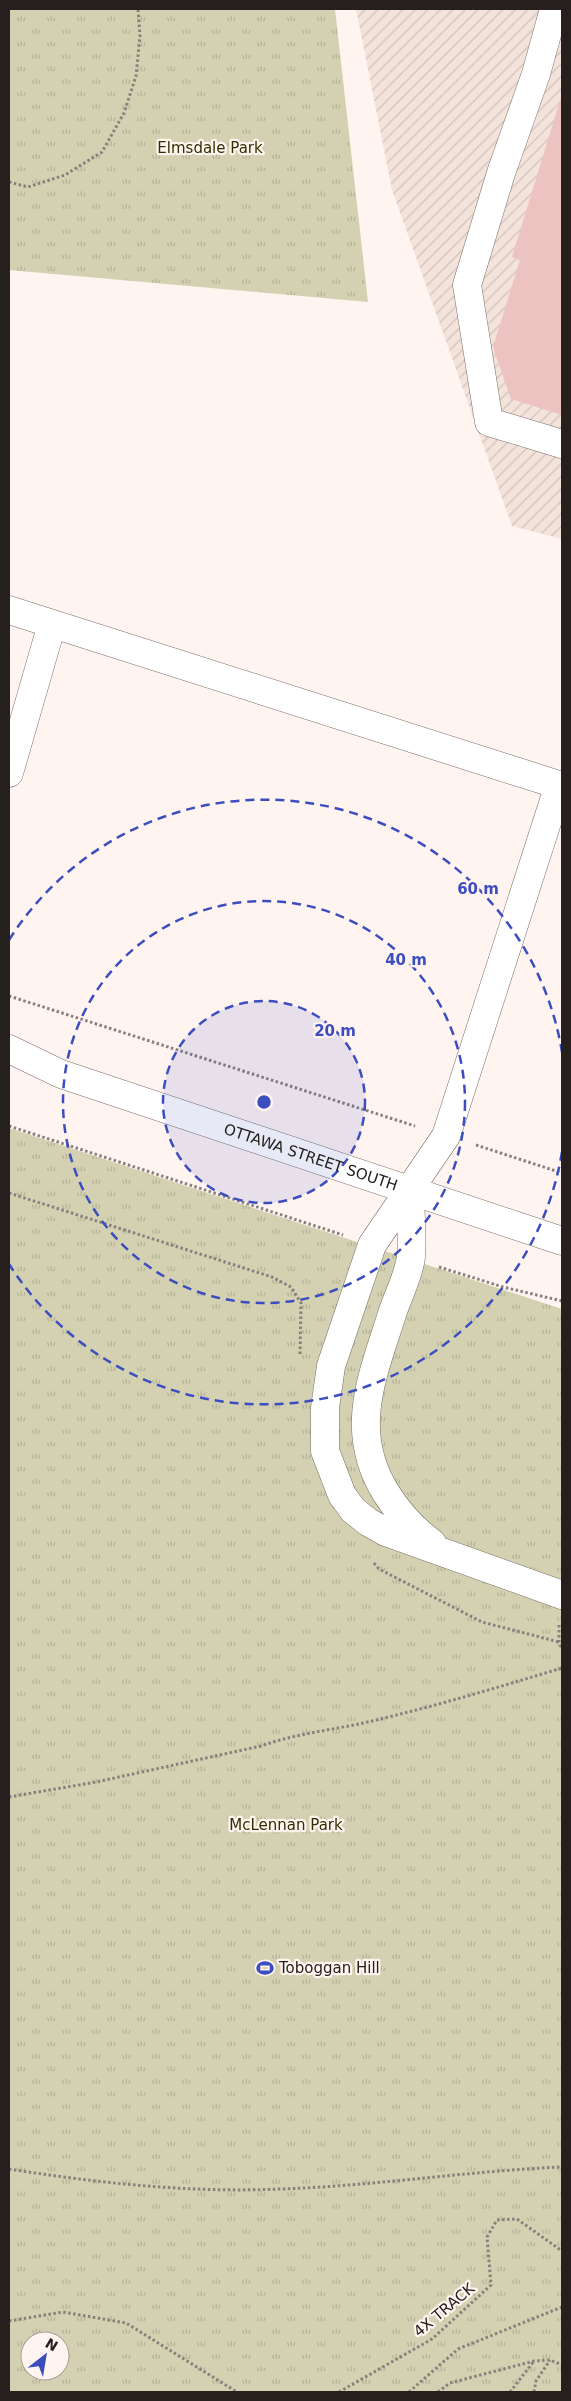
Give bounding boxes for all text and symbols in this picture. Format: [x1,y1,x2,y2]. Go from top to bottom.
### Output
park label: Elmsdale Park [157,139,263,157]
text: 60 m [457,880,499,898]
text: 40 m [385,951,427,969]
text: 20 m [314,1022,356,1040]
centre of rings [255,1093,273,1111]
street label: OTTAWA STREET SOUTH [222,1120,400,1195]
park label: McLennan Park [229,1816,343,1834]
sports icon: Toboggan Hill [255,1958,275,1978]
place label: Toboggan Hill [278,1959,380,1977]
street label: 4X TRACK [410,2279,479,2341]
north arrow [20,2331,70,2381]
text: N [43,2335,61,2355]

